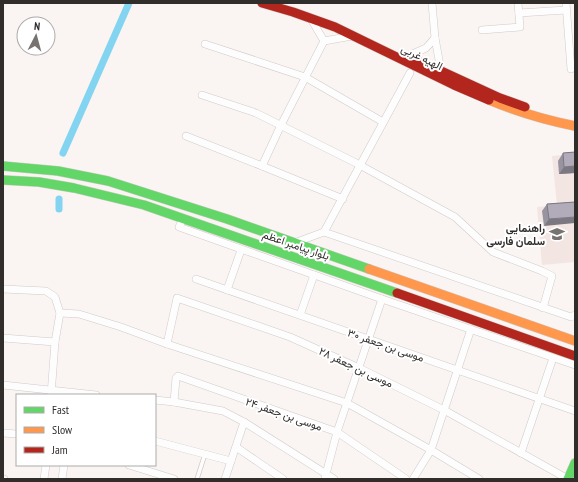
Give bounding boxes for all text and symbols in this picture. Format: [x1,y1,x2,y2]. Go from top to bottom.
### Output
north arrow [16,16,56,56]
text: N [33,19,41,33]
street label: الهیه غربی [399,41,445,73]
place label: راهنمایی سلمان فارسی [486,221,545,248]
school or university icon: راهنمایی سلمان فارسی [548,225,566,243]
street label: بلوار پیامبر اعظم [260,227,331,264]
street label: موسی بن جعفر ۳۰ [346,325,426,365]
street label: موسی بن جعفر ۲۸ [317,344,395,390]
legend [16,394,156,466]
street label: موسی بن جعفر ۲۴ [244,394,324,434]
text: Fast [52,402,70,417]
text: Slow [52,422,73,437]
text: Jam [51,442,68,457]

